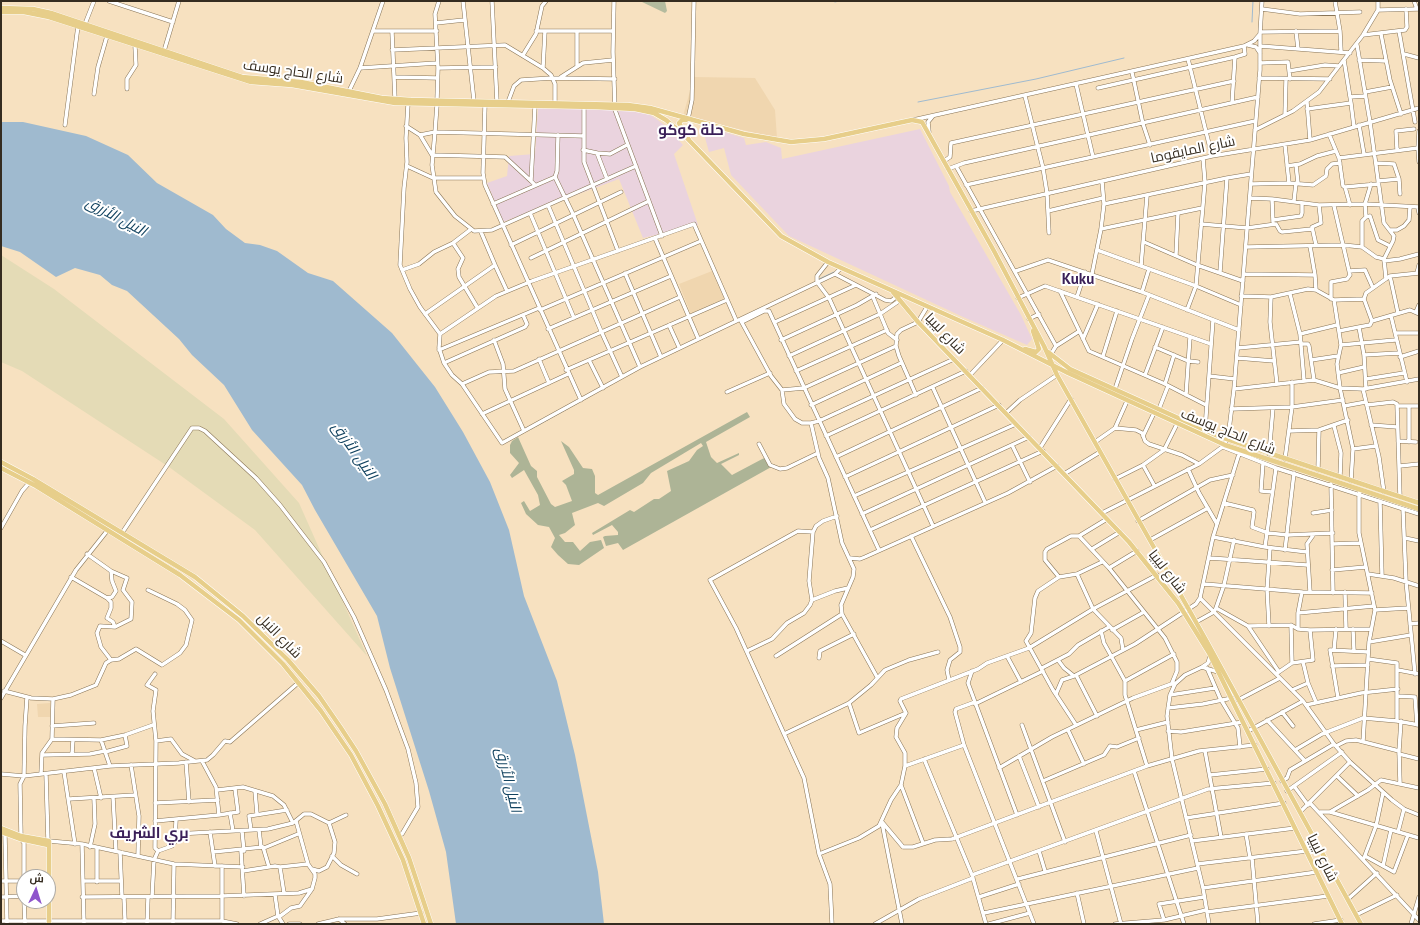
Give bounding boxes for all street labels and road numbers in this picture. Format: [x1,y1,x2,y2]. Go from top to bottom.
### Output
street label: شارع الحاج يوسف [242,57,344,87]
street label: شارع المايقوما [1149,133,1237,167]
street label: شارع ليبيا [921,310,969,358]
street label: شارع الحاج يوسف [1178,405,1278,459]
street label: شارع ليبيا [1145,547,1189,597]
street label: شارع النيل [253,610,305,662]
street label: شارع ليبيا [1303,831,1341,885]

